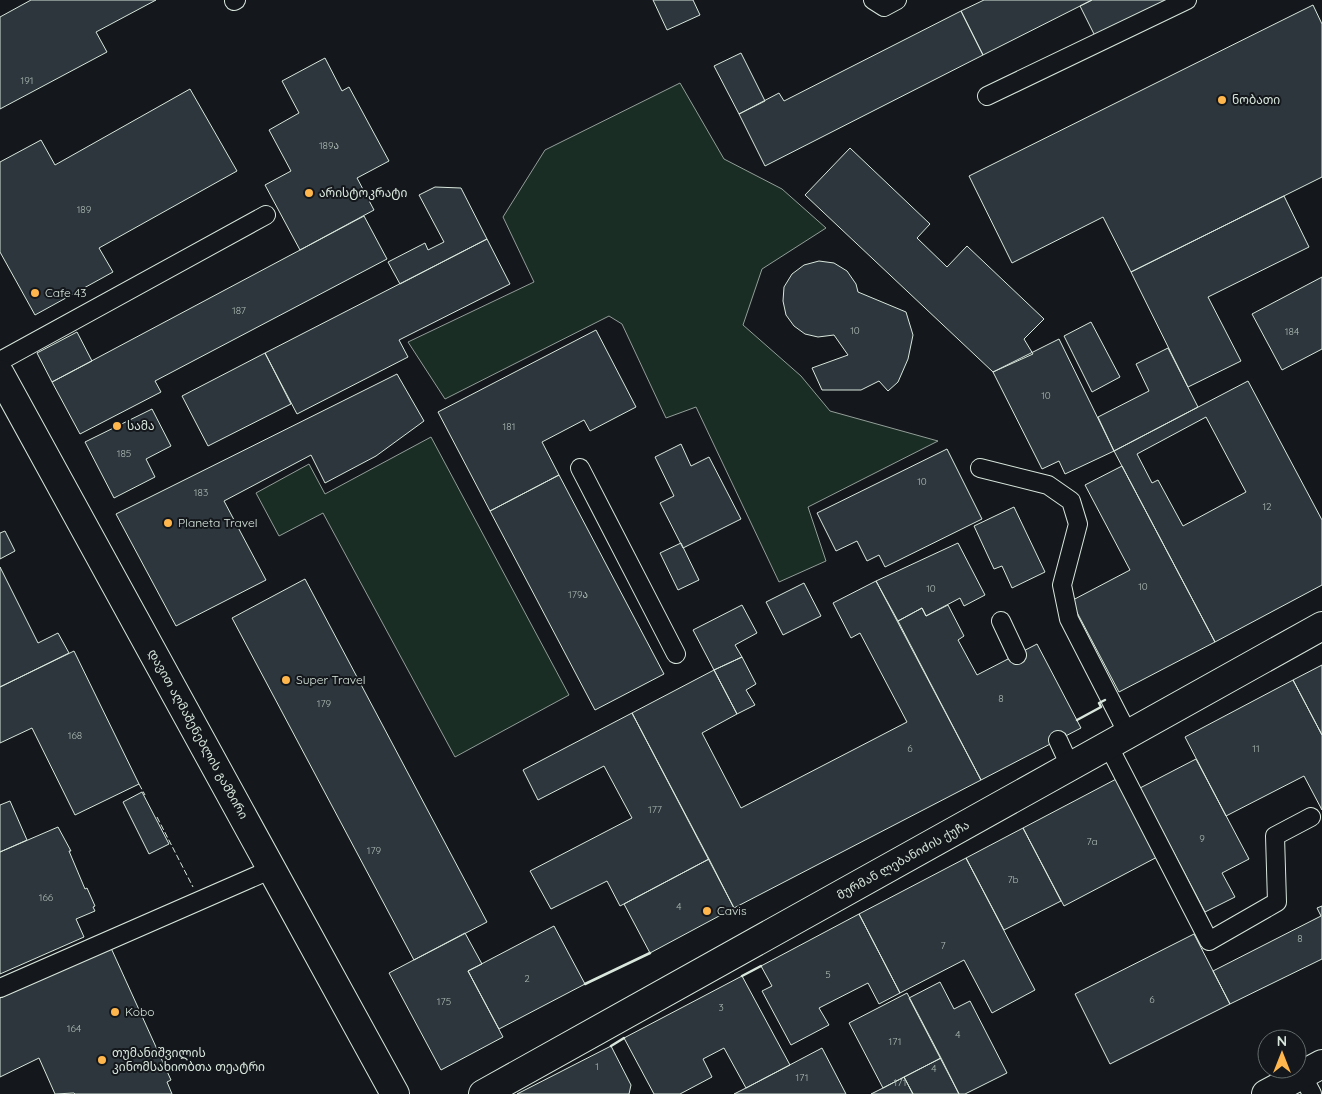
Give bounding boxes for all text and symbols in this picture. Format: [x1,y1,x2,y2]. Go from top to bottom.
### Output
house number: 191 [20,74,34,87]
place label: ნობათი [1232,92,1280,107]
marker: ნობათი [1216,94,1228,106]
house number: 189ა [319,139,339,152]
place label: არისტოკრატი [319,185,407,200]
marker: არისტოკრატი [303,187,315,199]
house number: 189 [77,203,92,216]
place label: Cafe 43 [45,285,87,300]
marker: Cafe 43 [29,287,41,299]
house number: 187 [232,304,246,317]
house number: 10 [850,324,860,337]
house number: 184 [1285,325,1299,338]
house number: 10 [1041,389,1051,402]
place label: სამა [127,418,155,433]
marker: სამა [111,420,123,432]
house number: 181 [503,420,515,433]
house number: 185 [117,447,131,460]
house number: 10 [917,475,927,488]
house number: 183 [194,486,208,499]
house number: 12 [1262,500,1272,513]
place label: Planeta Travel [178,515,257,530]
marker: Planeta Travel [162,517,174,529]
house number: 10 [1138,580,1148,593]
house number: 10 [926,582,936,595]
house number: 179ა [568,588,588,601]
street label: დავით აღმაშენებლის გამზირი [144,646,252,822]
place label: Super Travel [296,672,365,687]
marker: Super Travel [280,674,292,686]
house number: 8 [998,692,1004,705]
house number: 179 [317,697,332,710]
house number: 168 [68,729,82,742]
house number: 6 [907,742,913,755]
house number: 11 [1252,742,1260,755]
house number: 177 [648,803,662,816]
street label: მურმან ლებანიძის ქუჩა [834,817,972,903]
house number: 9 [1199,832,1205,845]
house number: 7a [1086,835,1098,848]
house number: 179 [367,844,382,857]
house number: 7b [1007,873,1019,886]
house number: 166 [39,891,54,904]
house number: 4 [676,900,682,913]
place label: Cavis [717,903,747,918]
marker: Cavis [701,905,713,917]
house number: 8 [1297,932,1303,945]
house number: 7 [940,939,946,952]
house number: 5 [825,968,831,981]
house number: 2 [524,972,530,985]
house number: 6 [1149,993,1155,1006]
house number: 175 [437,995,451,1008]
house number: 3 [718,1001,724,1014]
place label: Kobo [125,1004,155,1019]
marker: Kobo [109,1006,121,1018]
house number: 164 [67,1022,81,1035]
house number: 4 [955,1028,961,1041]
north arrow [1257,1029,1307,1079]
text: N [1277,1032,1287,1050]
house number: 171 [888,1035,902,1048]
place label: თუმანიშვილის კინომსახიობთა თეატრი [112,1045,265,1074]
marker: თუმანიშვილის კინომსახიობთა თეატრი [96,1054,108,1066]
house number: 1 [595,1060,599,1073]
house number: 4 [931,1062,937,1075]
house number: 171 [795,1071,809,1084]
house number: 171 [893,1076,907,1089]

